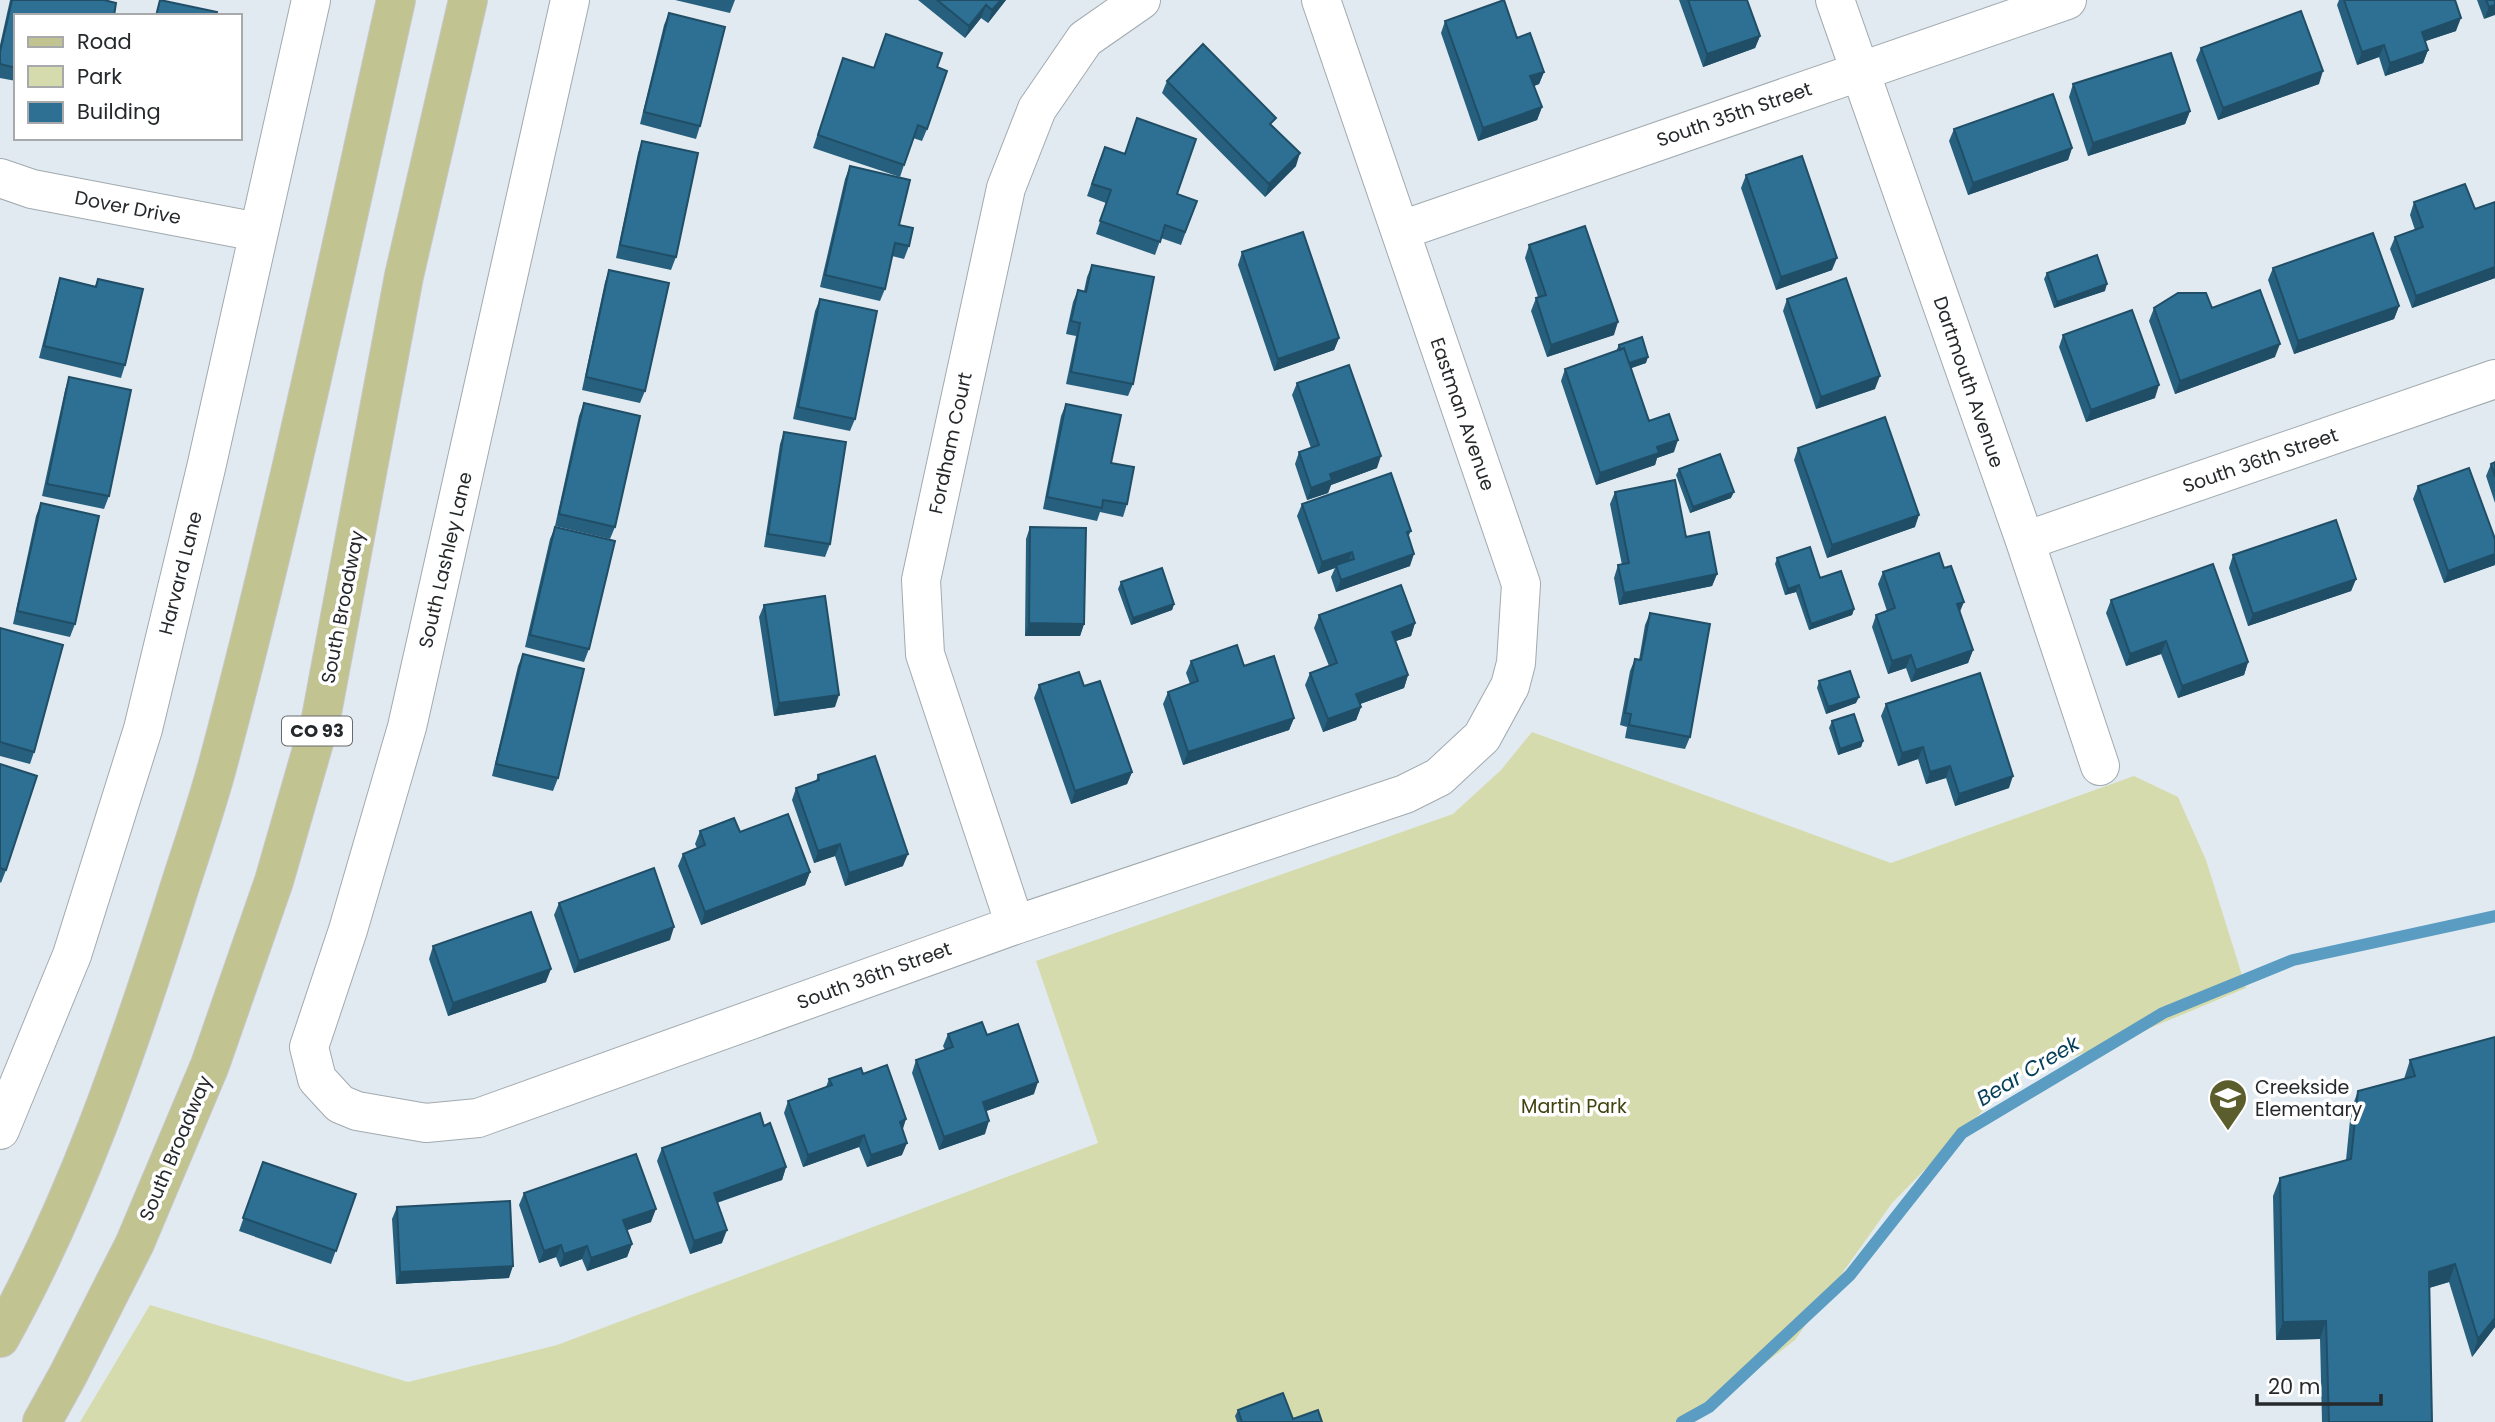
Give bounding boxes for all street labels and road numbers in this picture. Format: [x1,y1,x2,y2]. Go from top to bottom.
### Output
street label: South 35th Street [1653,75,1815,154]
street label: Dover Drive [72,184,183,231]
street label: Dartmouth Avenue [1927,293,2011,471]
street label: Eastman Avenue [1424,334,1501,494]
street label: Fordham Court [922,370,979,516]
street label: South 36th Street [2179,421,2342,500]
street label: South Lashley Lane [412,469,479,651]
street label: Harvard Lane [152,508,209,638]
street label: South Broadway [314,528,371,686]
road number: CO 93 [282,716,352,746]
street label: South 36th Street [793,935,955,1016]
street label: South Broadway [133,1071,218,1225]

